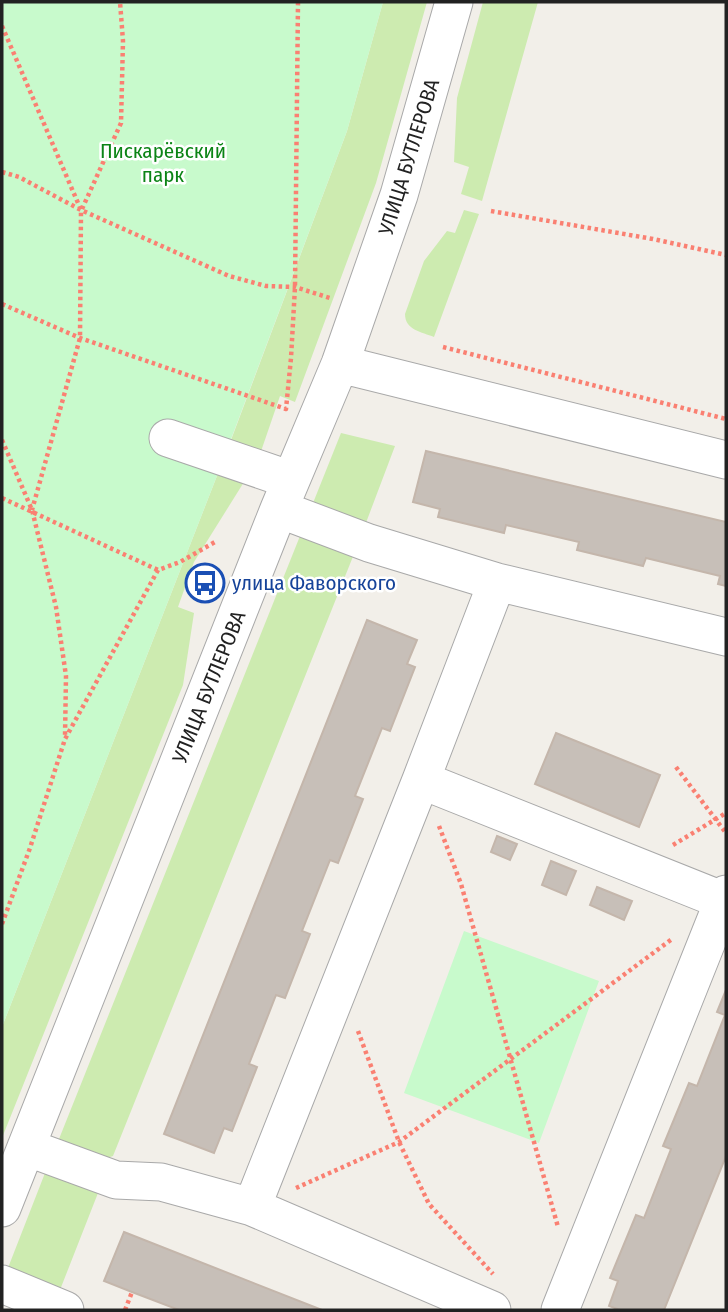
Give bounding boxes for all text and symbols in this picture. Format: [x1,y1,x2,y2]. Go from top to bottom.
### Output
street label: УЛИЦА БУТЛЕРОВА [373,76,445,239]
park label: Пискарёвский парк [100,138,226,188]
bus stop icon: улица Фаворского [184,562,226,604]
place label: улица Фаворского [232,570,396,596]
street label: УЛИЦА БУТЛЕРОВА [166,607,251,768]

